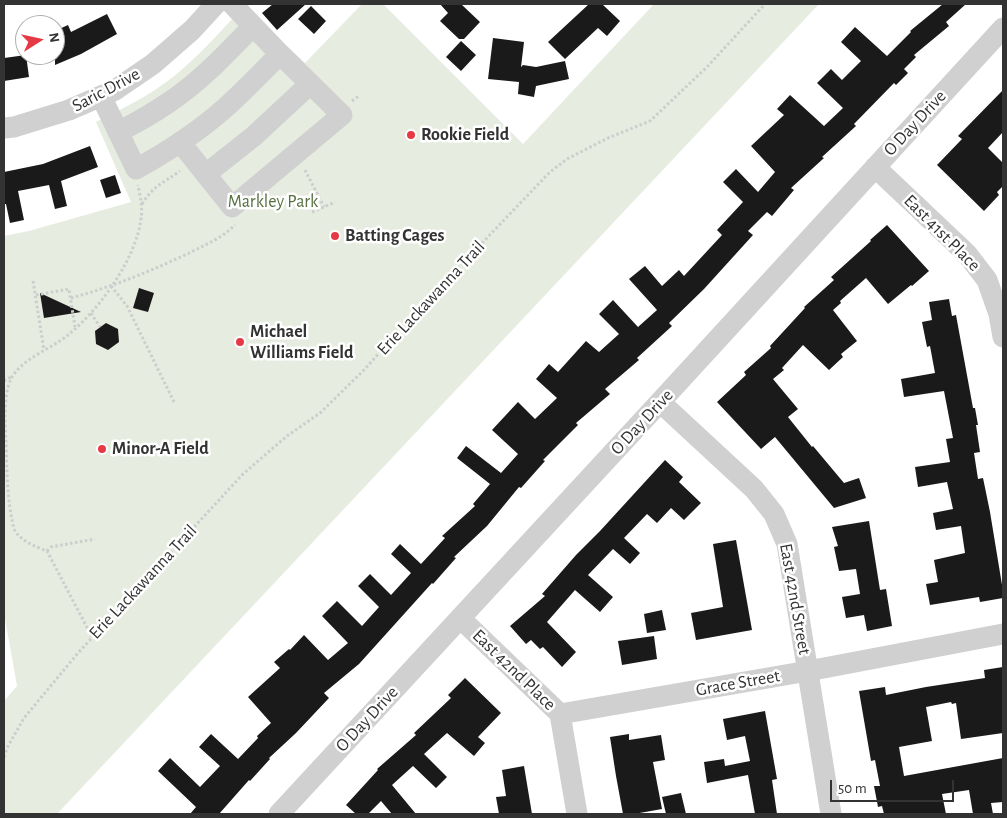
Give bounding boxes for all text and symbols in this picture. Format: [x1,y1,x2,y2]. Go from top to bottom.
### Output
north arrow [15,15,65,65]
text: N [46,32,62,44]
street label: Saric Drive [68,63,144,117]
street label: O Day Drive [879,86,951,160]
place label: Rookie Field [421,124,509,146]
marker: Rookie Field [405,129,417,141]
street label: East 41st Place [899,190,985,276]
park label: Markley Park [228,191,318,213]
place label: Batting Cages [345,225,444,247]
marker: Batting Cages [329,230,341,242]
street label: Erie Lackawanna Trail [372,236,490,360]
place label: Michael Williams Field [250,321,353,364]
marker: Michael Williams Field [234,336,246,348]
street label: O Day Drive [606,385,678,459]
place label: Minor-A Field [112,438,209,460]
marker: Minor-A Field [96,443,108,455]
street label: Erie Lackawanna Trail [84,520,202,644]
street label: East 42nd Street [775,542,815,656]
street label: East 42nd Place [468,625,560,715]
street label: Grace Street [694,665,782,701]
street label: O Day Drive [331,682,403,756]
scale bar [832,770,956,802]
text: 50 m [838,781,867,796]

